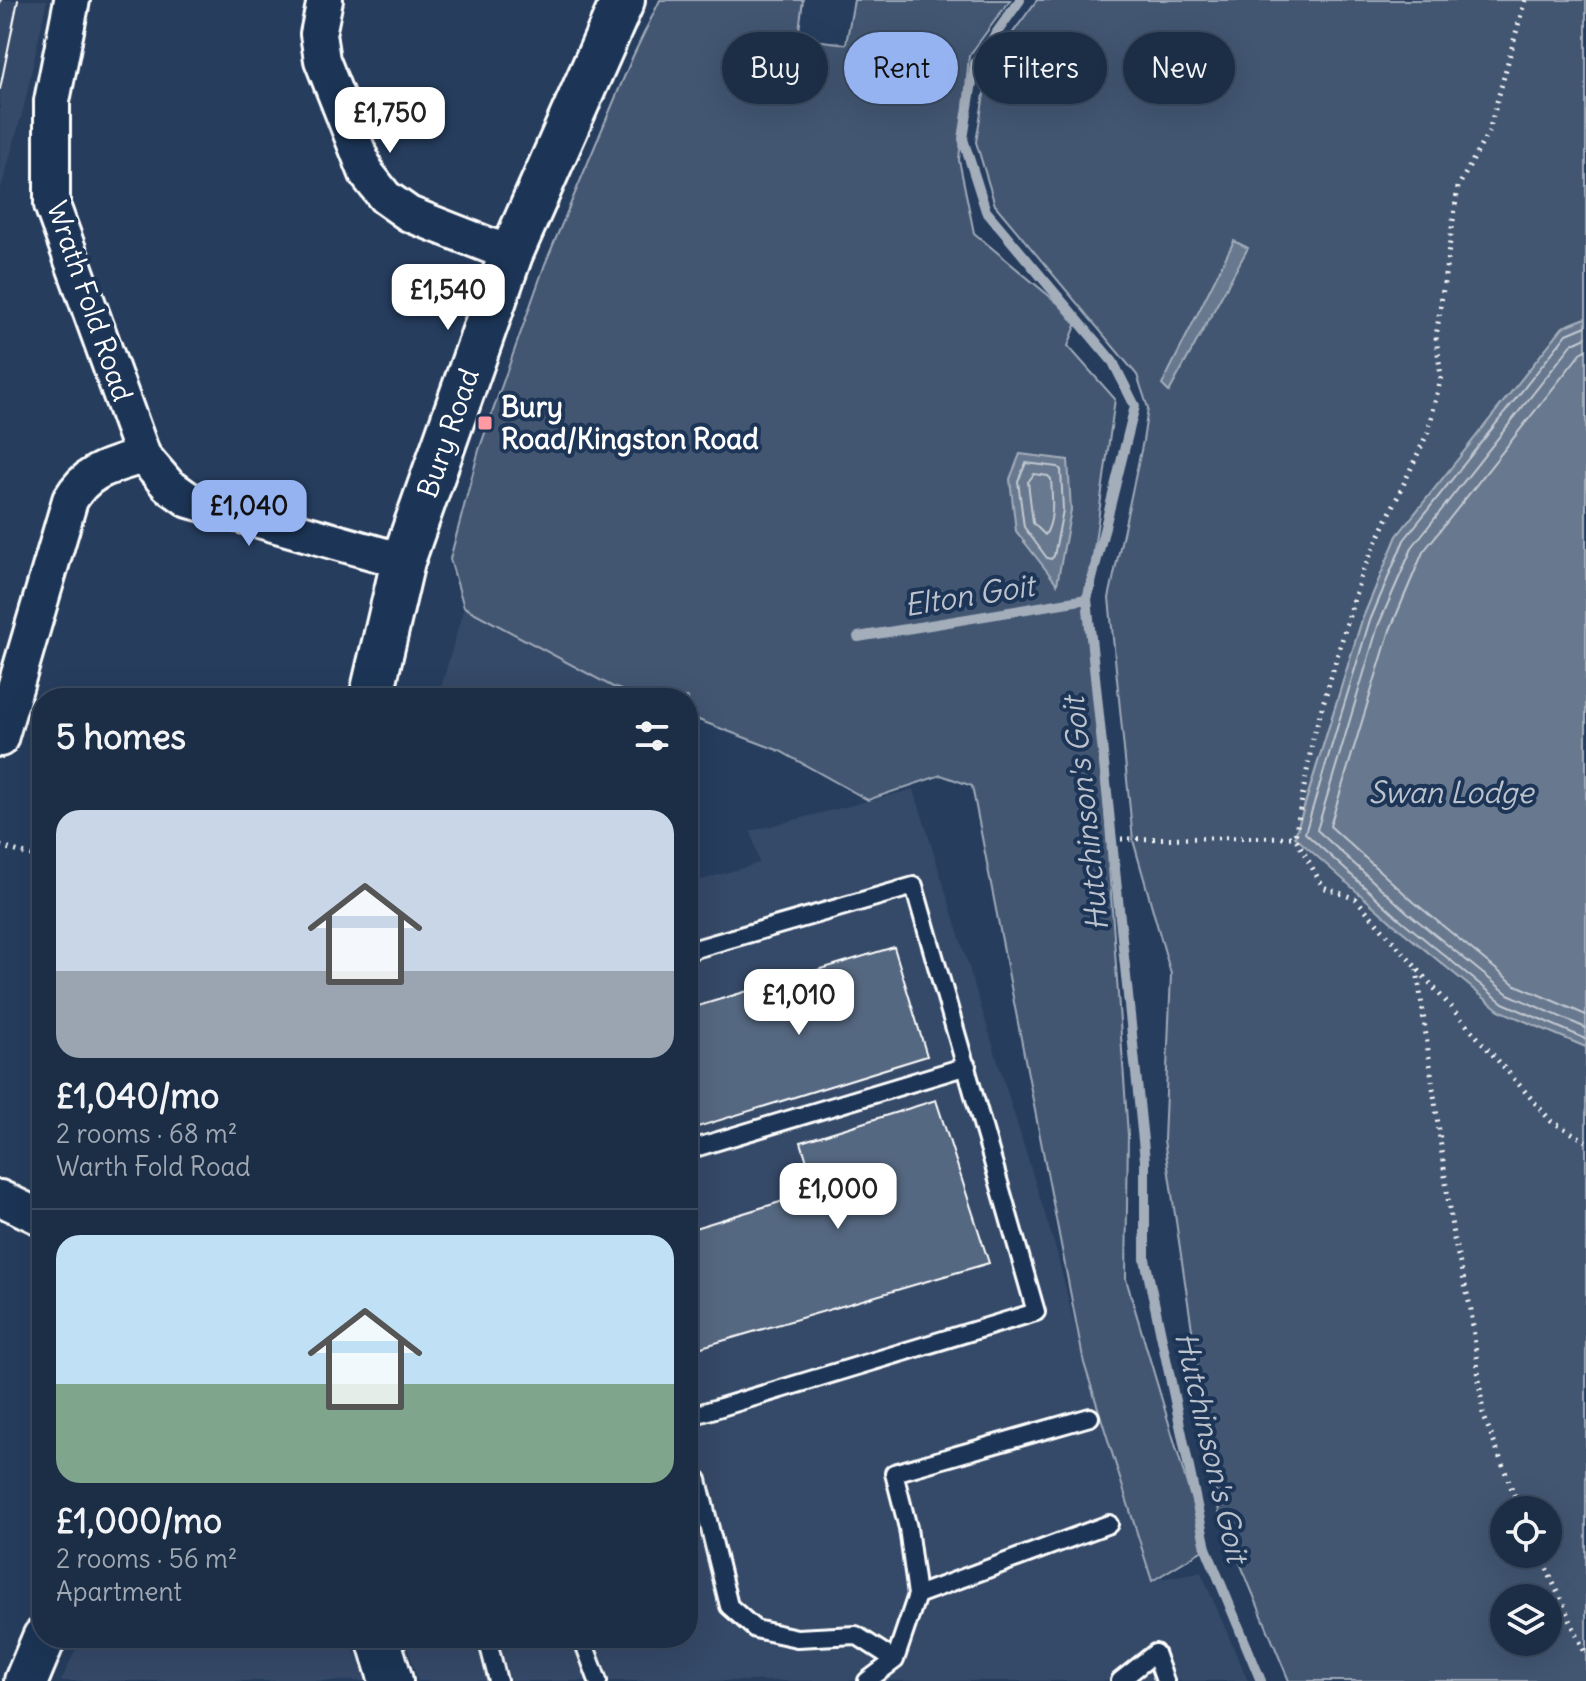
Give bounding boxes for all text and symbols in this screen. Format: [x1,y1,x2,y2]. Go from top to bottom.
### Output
chip: Buy [722,32,828,104]
chip: Rent [844,32,958,104]
chip: Filters [974,32,1107,104]
chip: New [1123,32,1235,104]
pin: £1,750 [325,87,455,155]
text: £1,750 [353,96,427,129]
street label: Wrath Fold Road [39,196,141,406]
pin: £1,540 [383,264,513,332]
text: £1,540 [410,273,486,306]
street label: Bury Road [409,364,487,502]
place label: Bury Road/Kingston Road [501,389,759,457]
marker: Bury Road/Kingston Road [476,414,494,432]
pin: £1,040 [184,480,314,548]
text: £1,040 [210,489,288,522]
water label: Elton Goit [901,565,1041,624]
water label: Hutchinson's Goit [1053,691,1116,933]
icon: filters [630,714,674,758]
text: 5 homes [56,715,186,758]
water label: Swan Lodge [1369,773,1535,811]
icon: home [293,862,437,1006]
pin: £1,010 [734,969,864,1037]
text: £1,010 [762,978,836,1011]
text: £1,040/mo [56,1074,219,1117]
text: 2 rooms · 68 m² [56,1117,238,1150]
text: Warth Fold Road [56,1150,251,1183]
pin: £1,000 [773,1163,903,1231]
text: £1,000 [798,1172,878,1205]
icon: home [293,1287,437,1431]
water label: Hutchinson's Goit [1167,1328,1258,1570]
map controls [1490,1496,1562,1656]
button: locate [1490,1496,1562,1568]
text: £1,000/mo [56,1499,222,1542]
text: 2 rooms · 56 m² [56,1542,237,1575]
text: Apartment [56,1575,182,1608]
button: layers [1490,1584,1562,1656]

